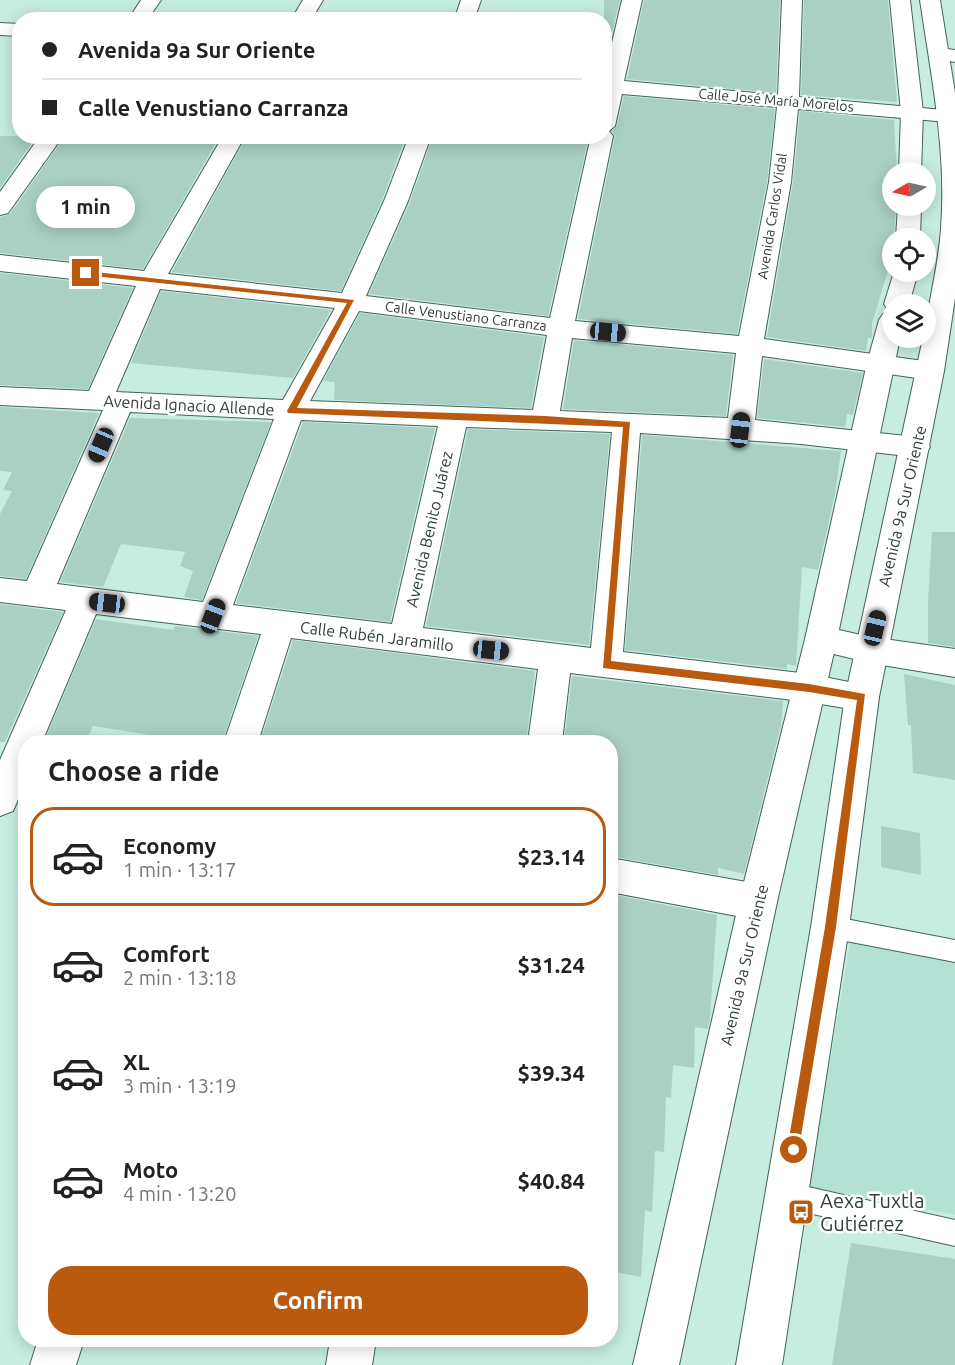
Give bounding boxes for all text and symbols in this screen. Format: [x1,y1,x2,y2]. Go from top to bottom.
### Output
text: Avenida 9a Sur Oriente [78,37,315,62]
street label: Calle José María Morelos [698,85,854,115]
text: Calle Venustiano Carranza [78,95,349,120]
street label: Avenida Carlos Vidal [754,151,790,280]
north arrow [882,162,936,216]
map controls [882,162,936,348]
callout: 1 min [36,186,136,228]
text: 1 min [60,195,111,218]
button: locate [882,228,936,282]
route end [72,259,99,286]
button: layers [882,294,936,348]
street label: Calle Venustiano Carranza [384,298,548,334]
car [589,321,627,343]
street label: Avenida Ignacio Allende [103,392,275,418]
car [729,411,751,449]
street label: Avenida 9a Sur Oriente [875,424,929,588]
car [86,425,116,465]
street label: Avenida Benito Juárez [402,449,456,609]
car [88,592,126,614]
car [198,596,228,636]
car [862,608,888,648]
street label: Calle Rubén Jaramillo [299,618,455,654]
car [472,639,510,661]
text: Choose a ride [48,756,220,786]
icon: car [51,830,105,884]
text: Economy [123,833,216,858]
text: $23.14 [518,844,585,869]
text: 1 min · 13:17 [123,858,237,881]
street label: Avenida 9a Sur Oriente [717,883,771,1047]
icon: car [51,938,105,992]
text: Comfort [123,941,210,966]
text: $31.24 [518,952,585,977]
text: 2 min · 13:18 [123,966,237,989]
icon: car [51,1046,105,1100]
text: XL [123,1049,150,1074]
text: $39.34 [518,1060,585,1085]
text: 3 min · 13:19 [123,1074,237,1097]
route start [780,1136,807,1163]
icon: car [51,1154,105,1208]
text: Moto [123,1157,178,1182]
text: $40.84 [518,1168,585,1193]
text: 4 min · 13:20 [123,1182,237,1205]
place label: Aexa Tuxtla Gutiérrez [820,1189,924,1235]
bus stop icon: Aexa Tuxtla Gutiérrez [786,1197,816,1227]
button: Confirm [48,1266,588,1335]

